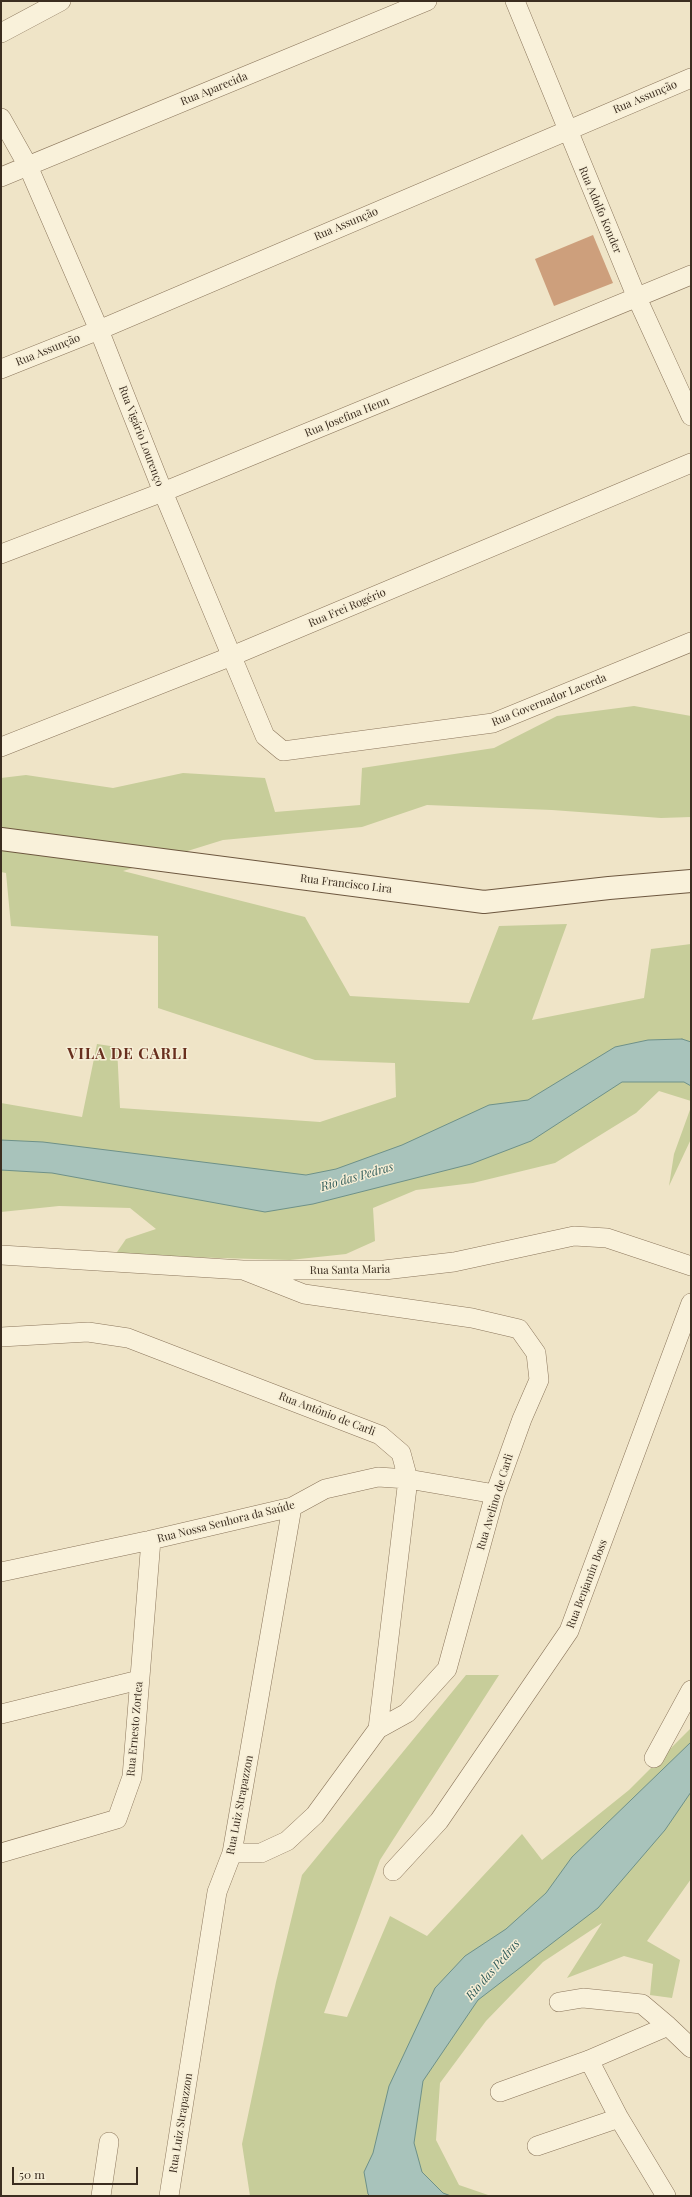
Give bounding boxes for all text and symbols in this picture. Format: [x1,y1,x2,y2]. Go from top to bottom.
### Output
street label: Rua Aparecida [179,70,249,108]
street label: Rua Assunção [611,78,679,116]
street label: Rua Adolfo Konder [576,165,624,255]
street label: Rua Assunção [312,205,380,243]
street label: Rua Assunção [14,331,82,369]
street label: Rua Vigário Lourenço [116,384,166,488]
street label: Rua Josefina Henn [303,394,391,440]
street label: Rua Frei Rogério [306,586,388,630]
street label: Rua Governador Lacerda [490,671,608,729]
street label: Rua Francisco Lira [299,872,393,896]
district label: VILA DE CARLI [67,1045,189,1063]
water label: Rio das Pedras [319,1160,395,1194]
street label: Rua Santa Maria [310,1263,390,1277]
street label: Rua Antônio de Carli [277,1389,377,1439]
street label: Rua Avelino de Carli [474,1452,516,1552]
street label: Rua Nossa Senhora da Saúde [156,1498,296,1546]
street label: Rua Benjamin Boss [564,1538,610,1630]
street label: Rua Ernesto Zortea [124,1681,146,1777]
street label: Rua Luiz Strapazzon [224,1754,256,1856]
water label: Rio das Pedras [463,1937,523,2003]
street label: Rua Luiz Strapazzon [167,2072,195,2174]
scale bar [14,2159,140,2185]
text: 50 m [19,2166,45,2182]

